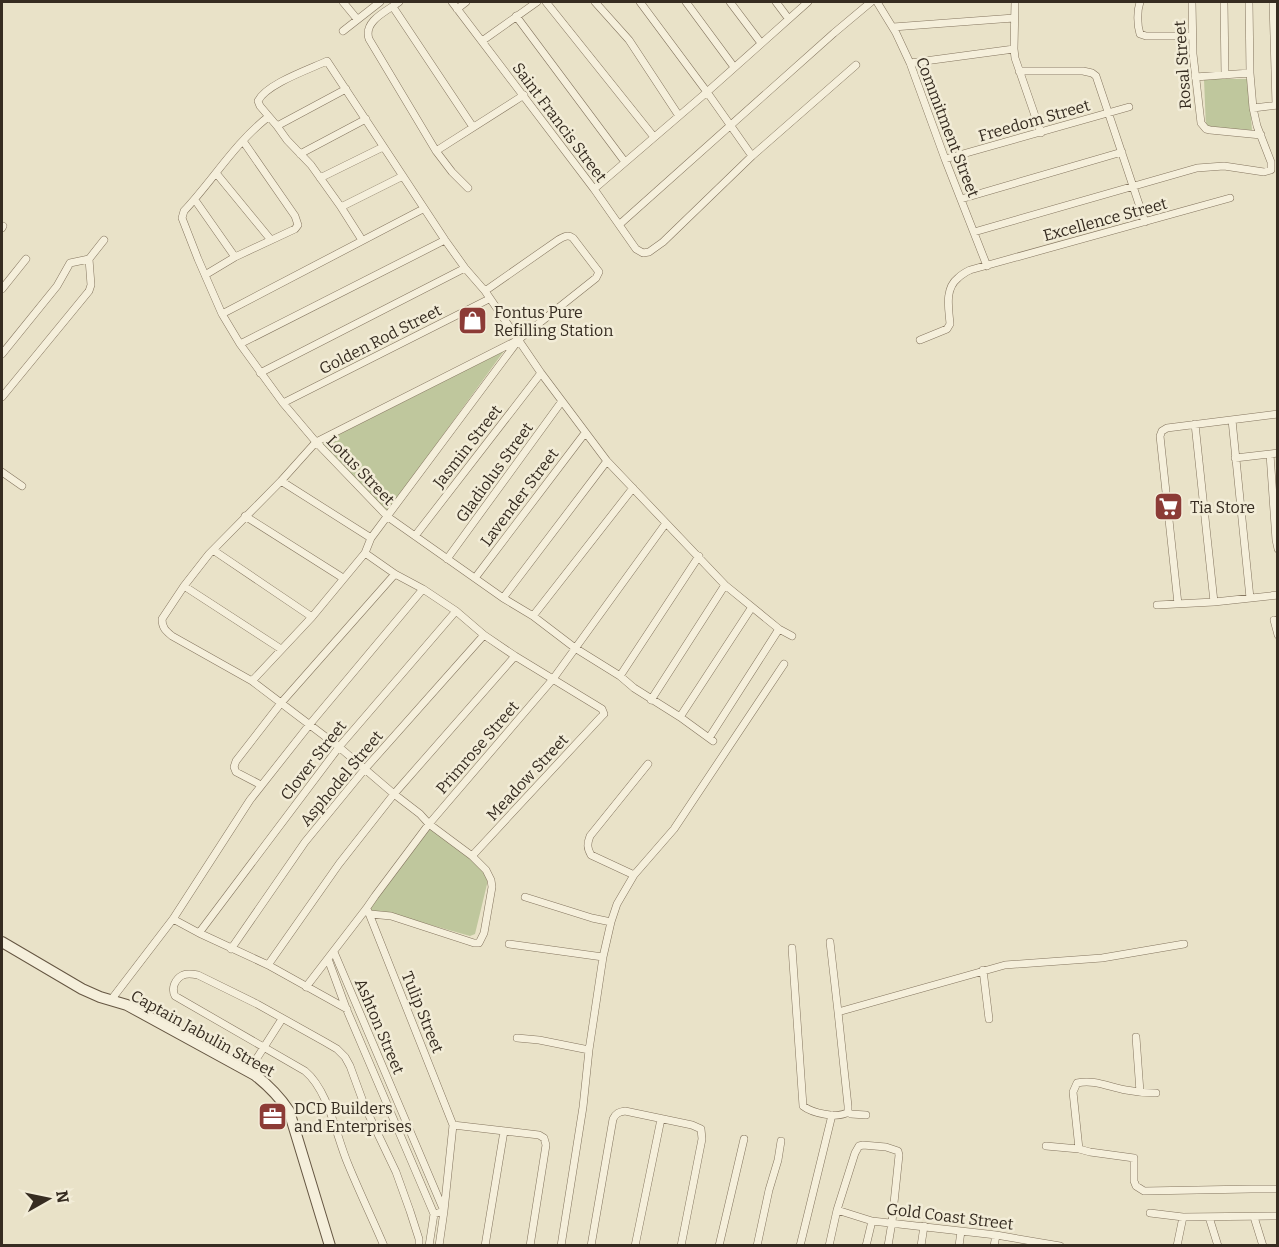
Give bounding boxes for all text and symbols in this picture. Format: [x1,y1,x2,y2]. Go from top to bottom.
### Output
street label: Rosal Street [1170,20,1195,110]
street label: Commitment Street [912,54,983,200]
street label: Saint Francis Street [508,59,611,186]
street label: Freedom Street [976,95,1092,145]
street label: Excellence Street [1041,194,1169,245]
street label: Golden Rod Street [316,300,445,378]
place label: Fontus Pure Refilling Station [494,303,613,340]
shop icon: Fontus Pure Refilling Station [457,305,489,337]
street label: Jasmin Street [429,401,506,492]
street label: Gladiolus Street [452,419,537,526]
street label: Lotus Street [323,432,399,509]
street label: Lavender Street [476,444,563,550]
supermarket icon: Tia Store [1153,491,1185,523]
place label: Tia Store [1190,498,1255,517]
street label: Primrose Street [432,697,523,798]
street label: Clover Street [276,717,350,804]
street label: Asphodel Street [296,727,387,830]
street label: Meadow Street [483,730,572,824]
street label: Tulip Street [398,969,448,1056]
street label: Ashton Street [351,976,408,1077]
street label: Captain Jabulin Street [128,986,278,1081]
place label: DCD Builders and Enterprises [294,1099,412,1136]
office icon: DCD Builders and Enterprises [257,1101,289,1133]
north arrow [18,1169,78,1229]
text: N [52,1189,73,1204]
street label: Gold Coast Street [885,1199,1015,1234]

